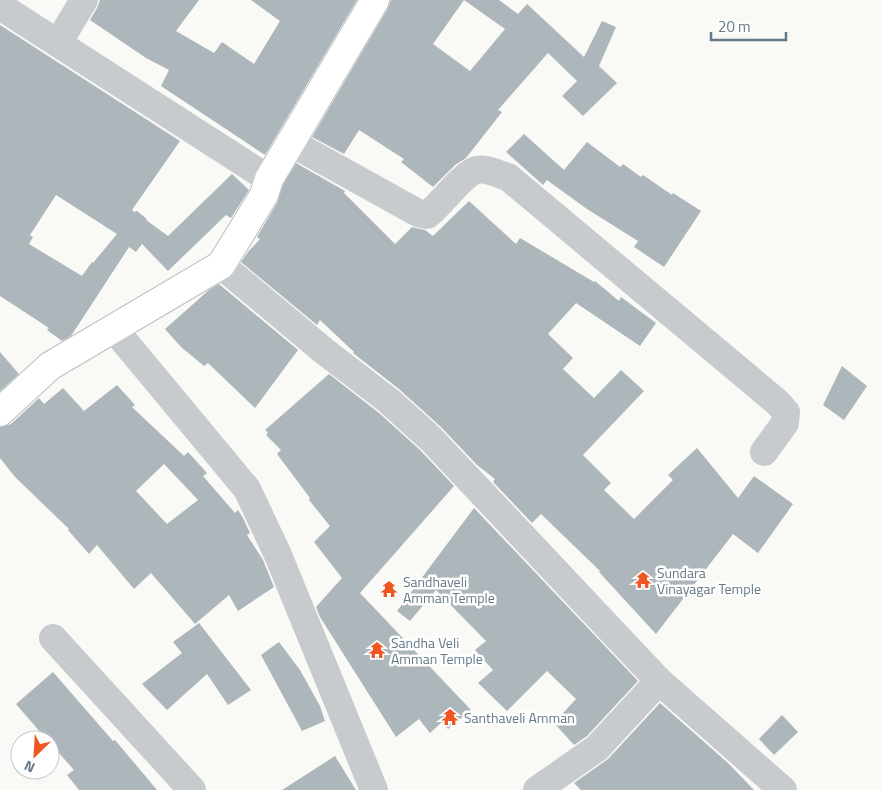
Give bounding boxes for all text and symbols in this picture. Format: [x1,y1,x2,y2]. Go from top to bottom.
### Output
scale bar [711,10,786,42]
text: 20 m [718,15,751,38]
place label: Sundara Vinayagar Temple [657,562,761,599]
temple icon: Sundara Vinayagar Temple [633,570,653,590]
place label: Sandhaveli Amman Temple [403,571,495,608]
temple icon: Sandhaveli Amman Temple [379,579,399,599]
place label: Sandha Veli Amman Temple [391,632,483,669]
temple icon: Sandha Veli Amman Temple [367,640,387,660]
temple icon: Santhaveli Amman [440,707,460,727]
place label: Santhaveli Amman [464,707,575,728]
north arrow [10,730,60,780]
text: N [20,756,38,779]

